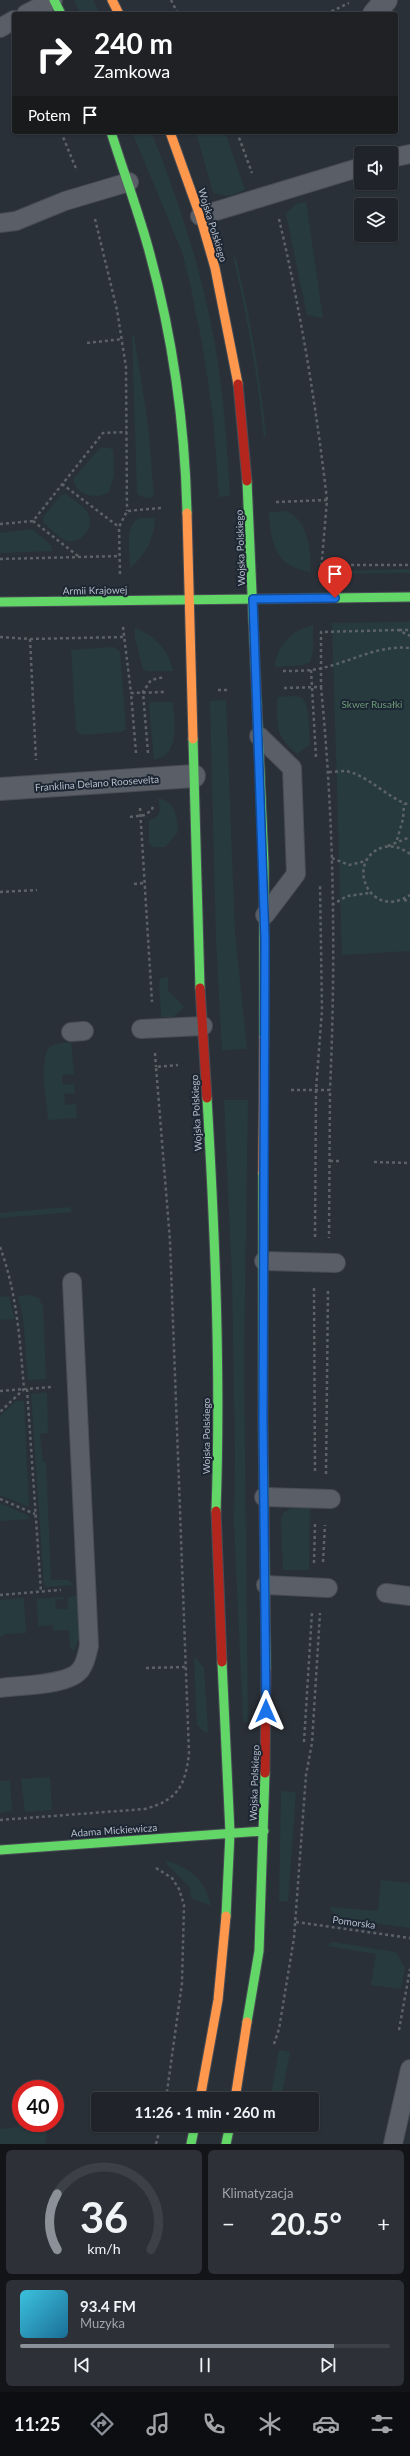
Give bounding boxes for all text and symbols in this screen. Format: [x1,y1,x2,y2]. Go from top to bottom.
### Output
text: 240 m [94,26,173,60]
icon: right [28,28,80,80]
text: Zamkowa [94,60,170,82]
icon: arrive [79,104,101,126]
text: Potem [28,106,71,124]
map controls [354,146,398,242]
button: sound [354,146,398,190]
street label: Wojska Polskiego [196,187,230,264]
button: layers [354,198,398,242]
street label: Wojska Polskiego [233,509,247,586]
pin [318,557,352,598]
icon: arrive [324,563,346,585]
street label: Armii Krajowej [63,583,127,597]
park label: Skwer Rusałki [342,698,402,710]
street label: Franklina Delano Roosevelta [35,773,159,793]
street label: Wojska Polskiego [188,1074,204,1151]
street label: Wojska Polskiego [200,1397,212,1474]
position arrow [245,1690,287,1732]
street label: Wojska Polskiego [247,1744,261,1821]
street label: Adama Mickiewicza [70,1821,158,1839]
street label: Pomorska [332,1913,376,1931]
speed limit sign: 40 [12,2080,64,2132]
text: 11:26 · 1 min · 260 m [135,2103,275,2121]
text: Klimatyzacja [222,2185,293,2201]
text: 36 [80,2192,128,2242]
text: 20.5° [270,2205,342,2241]
text: − [222,2210,235,2237]
text: + [377,2210,390,2237]
text: km/h [87,2240,121,2257]
text: 93.4 FM [80,2297,136,2315]
text: Muzyka [80,2315,125,2331]
icon: previous [71,2354,93,2376]
icon: pause [194,2354,216,2376]
icon: next [317,2354,339,2376]
icon: directions [88,2410,116,2438]
icon: music [144,2410,172,2438]
icon: phone [200,2410,228,2438]
icon: climate [256,2410,284,2438]
icon: car [312,2410,340,2438]
icon: filters [368,2410,396,2438]
text: 11:25 [14,2413,60,2435]

